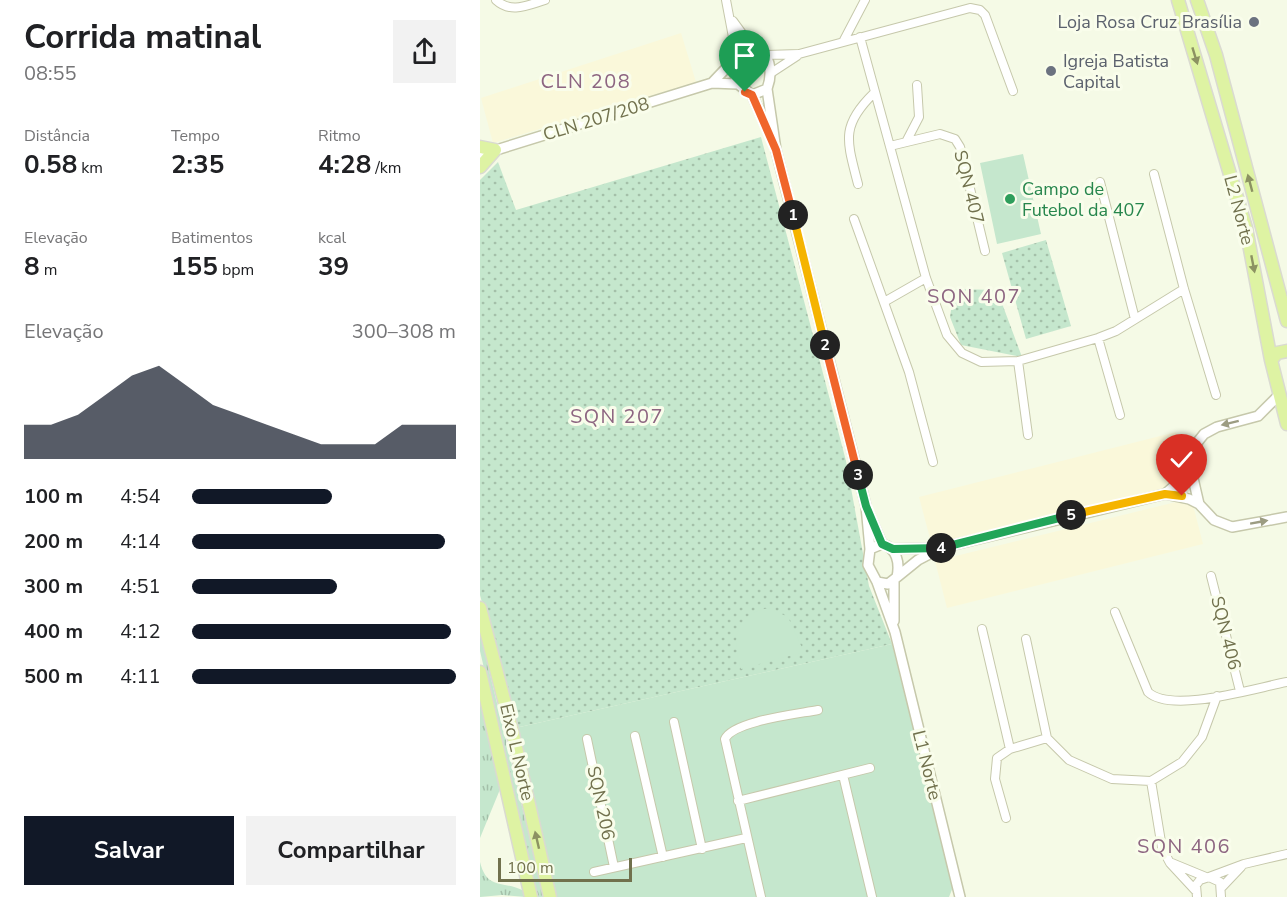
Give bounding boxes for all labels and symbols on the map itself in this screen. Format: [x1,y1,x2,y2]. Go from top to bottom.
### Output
place label: Loja Rosa Cruz Brasília [1057,10,1242,34]
marker: Loja Rosa Cruz Brasília [1247,15,1261,29]
pin [719,30,770,92]
one-way arrow [1191,47,1200,65]
place label: Igreja Batista Capital [1063,49,1169,94]
marker: Igreja Batista Capital [1044,64,1058,78]
district label: CLN 208 [541,68,631,95]
street label: CLN 207/208 [540,91,652,147]
street label: SQN 407 [948,148,990,226]
street label: L2 Norte [1218,172,1260,248]
one-way arrow [1245,174,1255,192]
place label: Campo de Futebol da 407 [1022,177,1145,222]
marker: Campo de Futebol da 407 [1003,192,1017,206]
pin: 1 [778,200,808,230]
one-way arrow [1249,255,1258,274]
district label: SQN 407 [927,283,1021,310]
pin: 2 [810,330,840,360]
district label: SQN 207 [570,403,664,430]
one-way arrow [1221,419,1239,429]
pin [1156,434,1207,496]
pin: 3 [843,460,873,490]
pin: 5 [1056,500,1086,530]
one-way arrow [1250,517,1269,526]
pin: 4 [926,533,956,563]
street label: SQN 406 [1205,594,1247,672]
street label: Eixo L Norte [494,701,540,803]
street label: L1 Norte [907,728,947,802]
street label: SQN 206 [581,764,621,842]
one-way arrow [532,831,542,849]
district label: SQN 406 [1137,833,1231,860]
scale bar [498,855,632,882]

